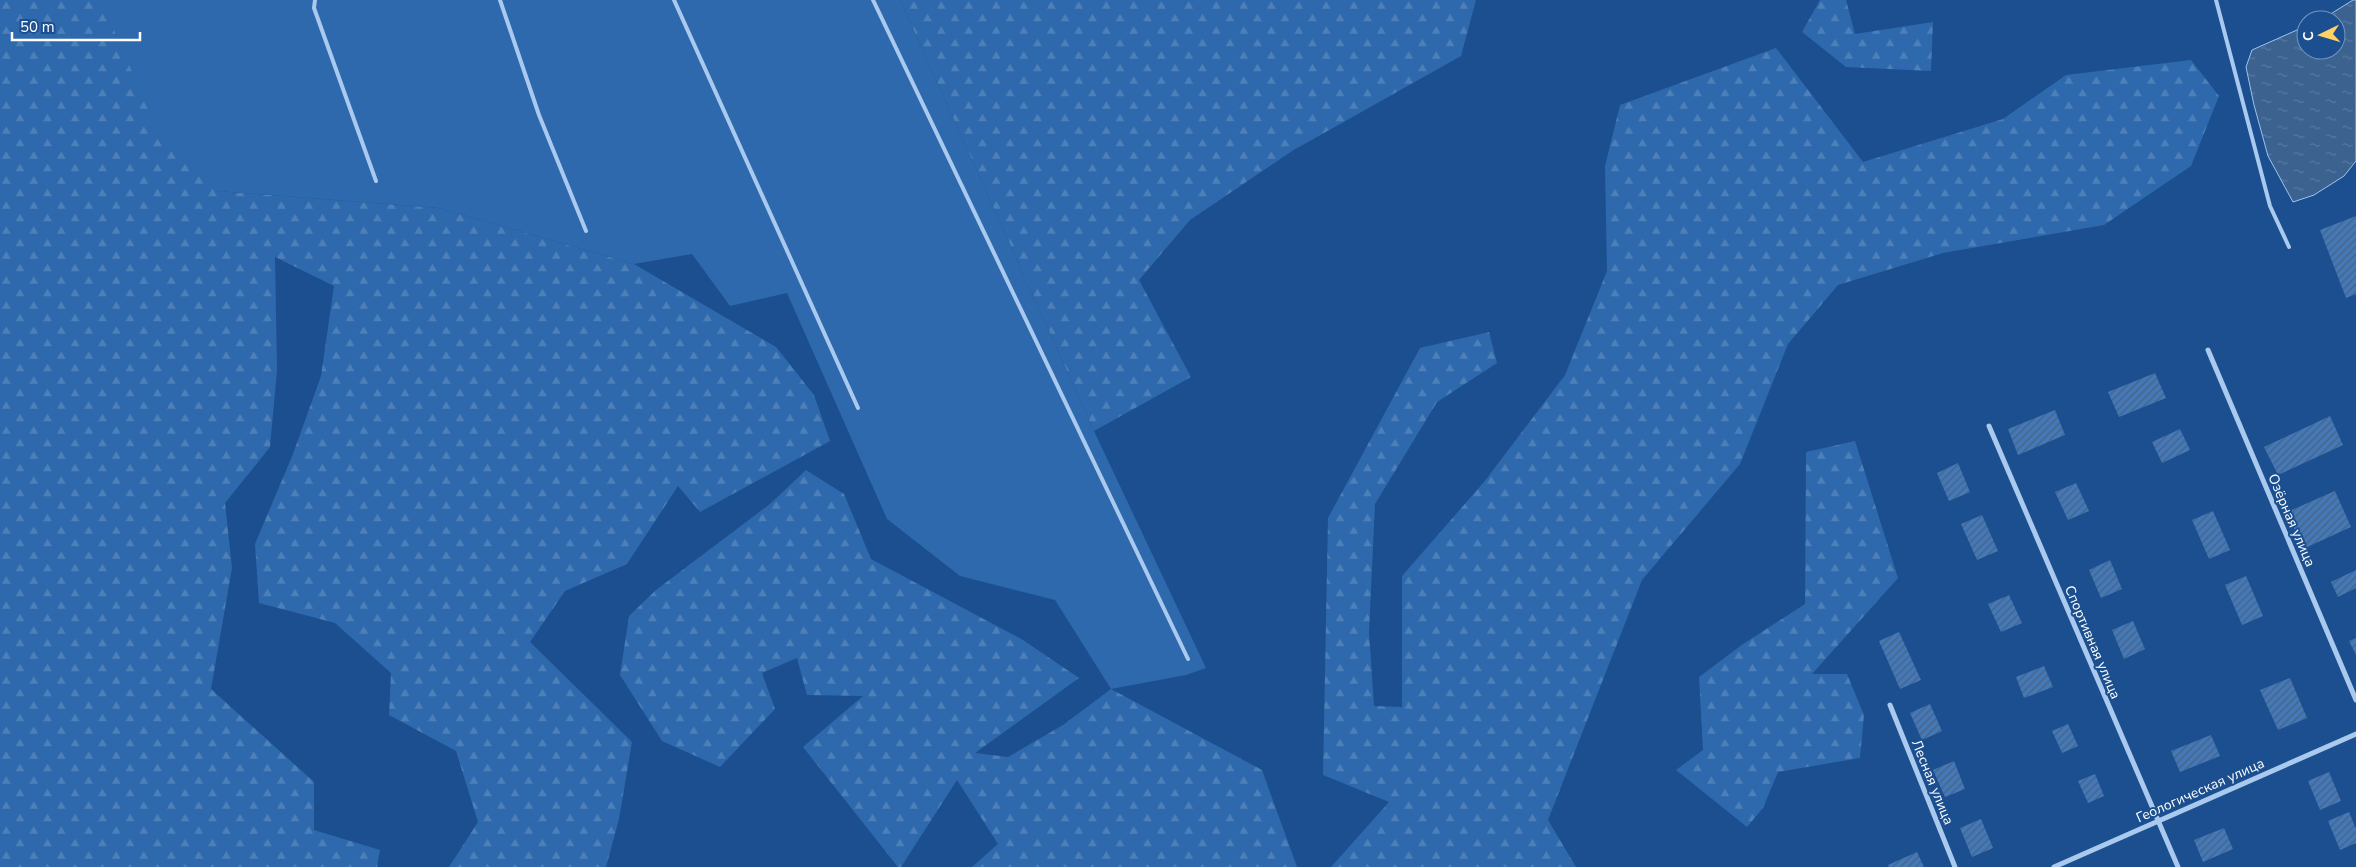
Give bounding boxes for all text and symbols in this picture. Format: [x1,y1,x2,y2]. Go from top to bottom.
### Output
scale bar [12,10,140,42]
north arrow [2296,10,2346,60]
text: 50 m [20,17,55,37]
text: С [2299,30,2318,42]
street label: Озёрная улица [2263,471,2320,570]
street label: Спортивная улица [2060,582,2125,702]
street label: Лесная улица [1907,737,1958,828]
street label: Геологическая улица [2133,754,2267,827]

